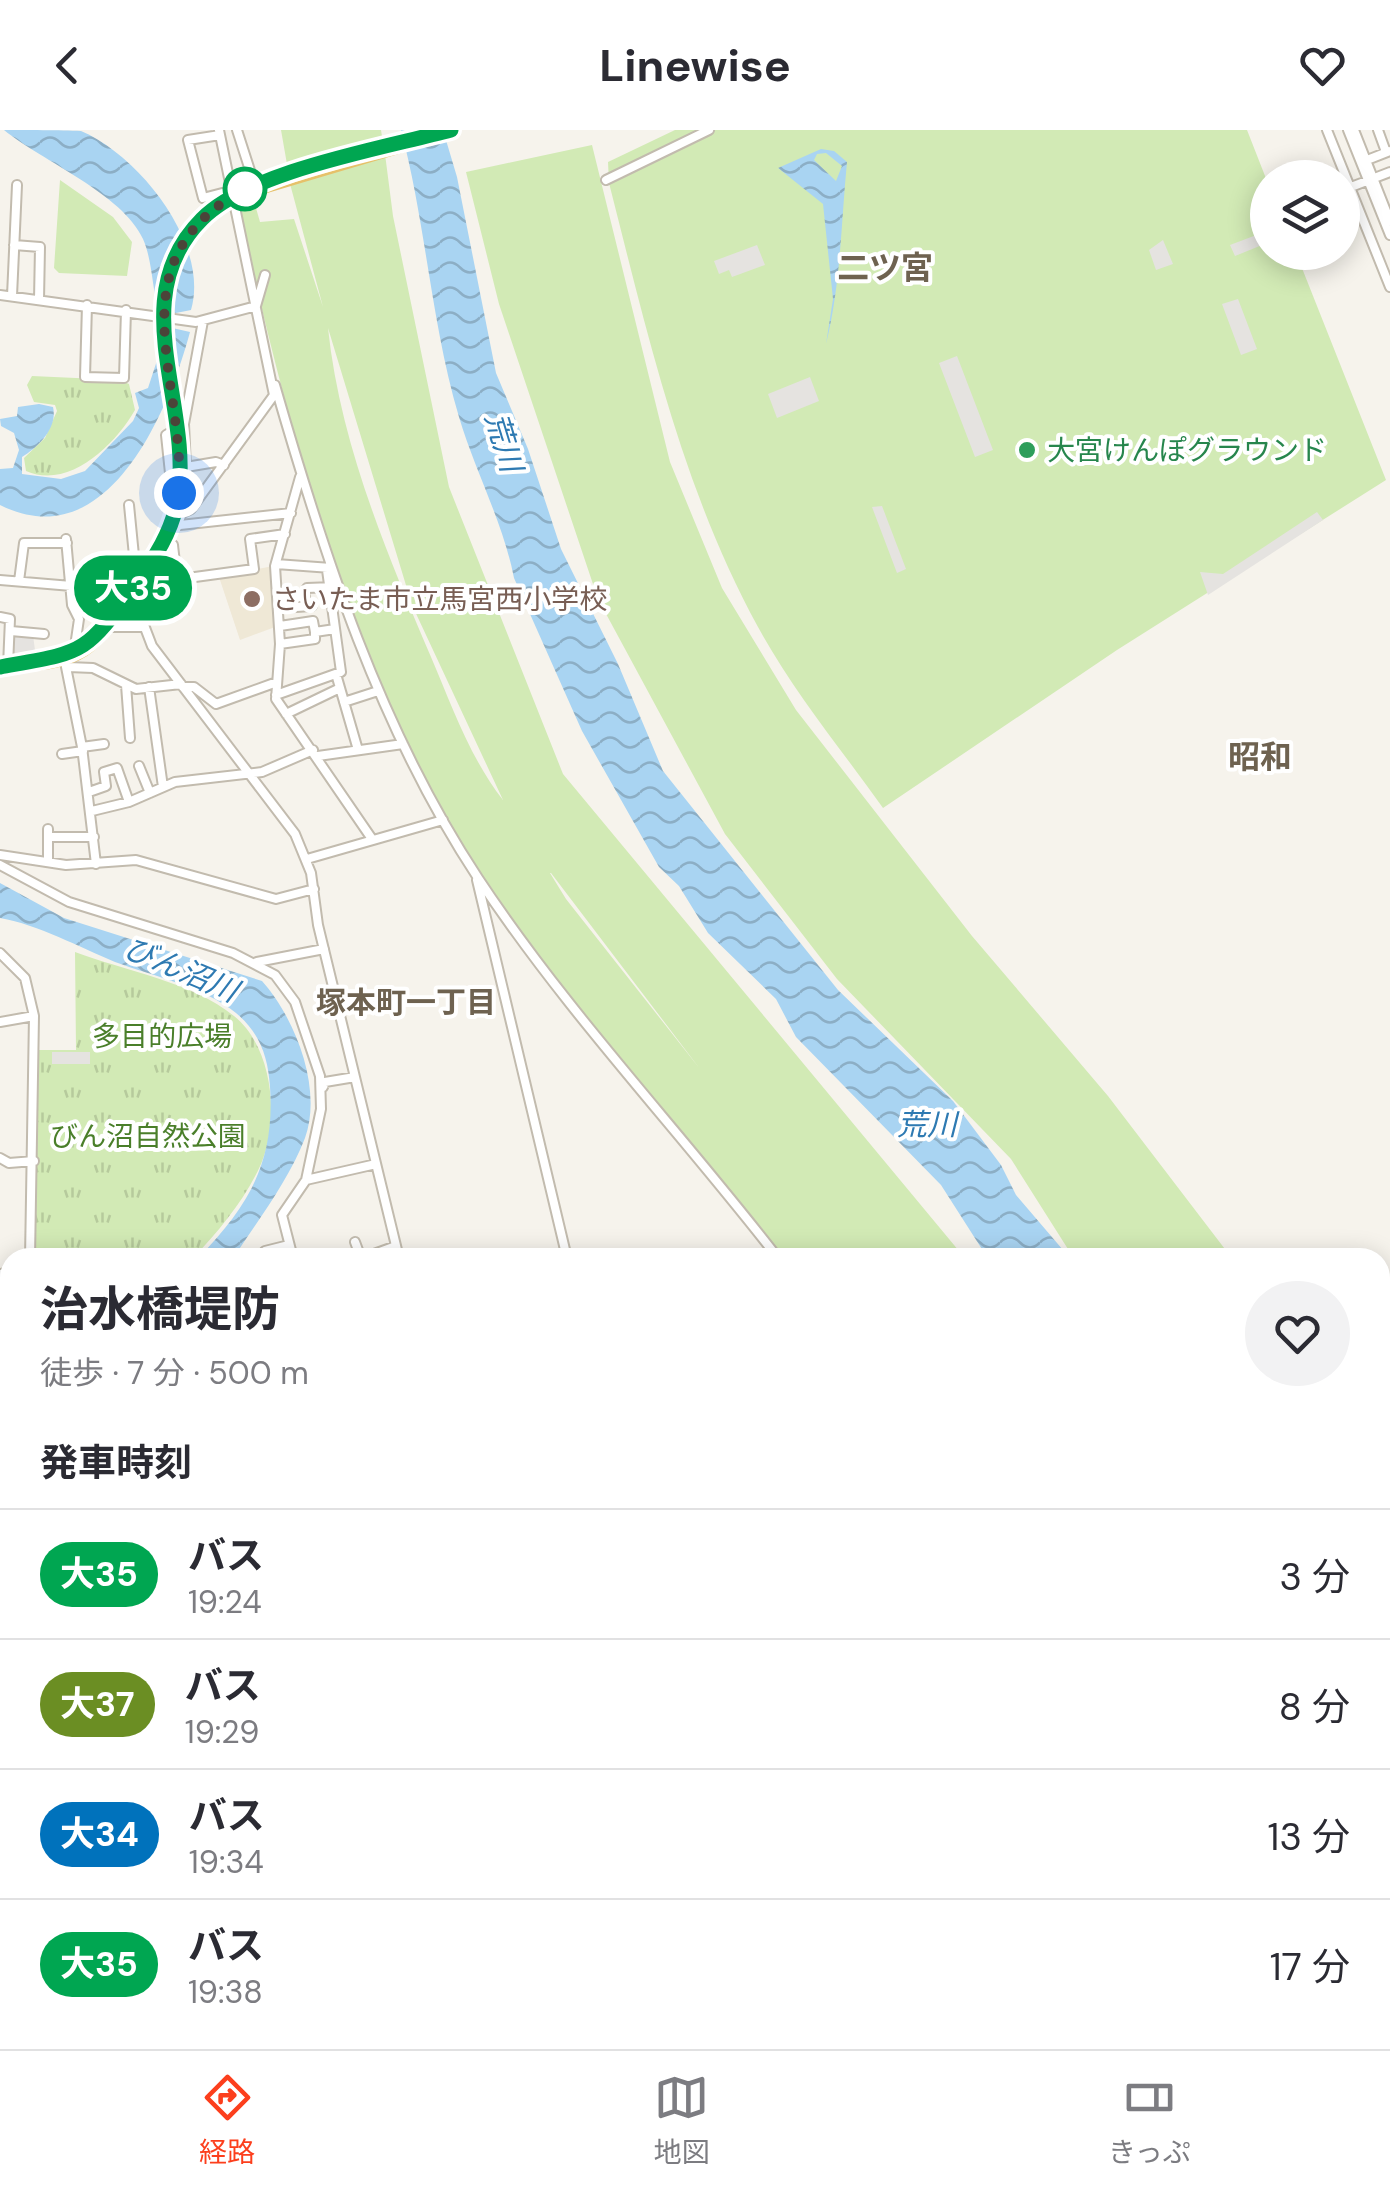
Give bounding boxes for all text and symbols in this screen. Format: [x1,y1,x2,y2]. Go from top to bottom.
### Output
text: Linewise [599,36,791,95]
icon: back [40,38,95,93]
icon: heart [1295,38,1350,93]
map controls [1250,160,1360,270]
button: layers [1250,160,1360,270]
unlabelled marker [224,168,266,210]
district label: 二ツ宮 [837,247,933,289]
water label: 荒川 [477,408,532,479]
place label: 大宮けんぽグラウンド [1047,432,1327,469]
marker: 大宮けんぽグラウンド [1016,439,1038,461]
your location [154,468,204,518]
line badge: 大35 [76,556,190,620]
text: 大35 [94,565,172,611]
place label: さいたま市立馬宮西小学校 [272,581,607,618]
marker: さいたま市立馬宮西小学校 [241,588,263,610]
district label: 昭和 [1228,736,1292,778]
water label: びん沼川 [118,928,247,1012]
district label: 塚本町一丁目 [316,983,496,1022]
park label: 多目的広場 [92,1018,232,1055]
water label: 荒川 [897,1105,960,1144]
park label: びん沼自然公園 [50,1118,246,1155]
text: 治水橋堤防 [40,1278,280,1341]
button: heart [1245,1281,1350,1386]
text: 徒歩 · 7 分 · 500 m [40,1352,309,1394]
text: 発車時刻 [40,1438,192,1488]
text: バス [188,1531,264,1581]
text: 大35 [60,1551,138,1597]
text: 3 分 [1279,1552,1350,1602]
text: 19:24 [188,1581,262,1623]
text: バス [185,1661,261,1711]
text: 大37 [60,1681,135,1727]
text: 8 分 [1279,1682,1350,1732]
text: 19:29 [185,1711,259,1753]
text: バス [189,1791,265,1841]
text: 大34 [60,1811,139,1857]
text: 13 分 [1268,1812,1350,1862]
text: 19:34 [189,1841,264,1883]
text: バス [188,1921,264,1971]
text: 大35 [60,1941,138,1987]
text: 17 分 [1270,1942,1350,1992]
text: 19:38 [188,1971,263,2013]
tab: 経路 [199,2070,255,2171]
tab: 地図 [654,2070,710,2171]
tab: きっぷ [1108,2070,1191,2171]

